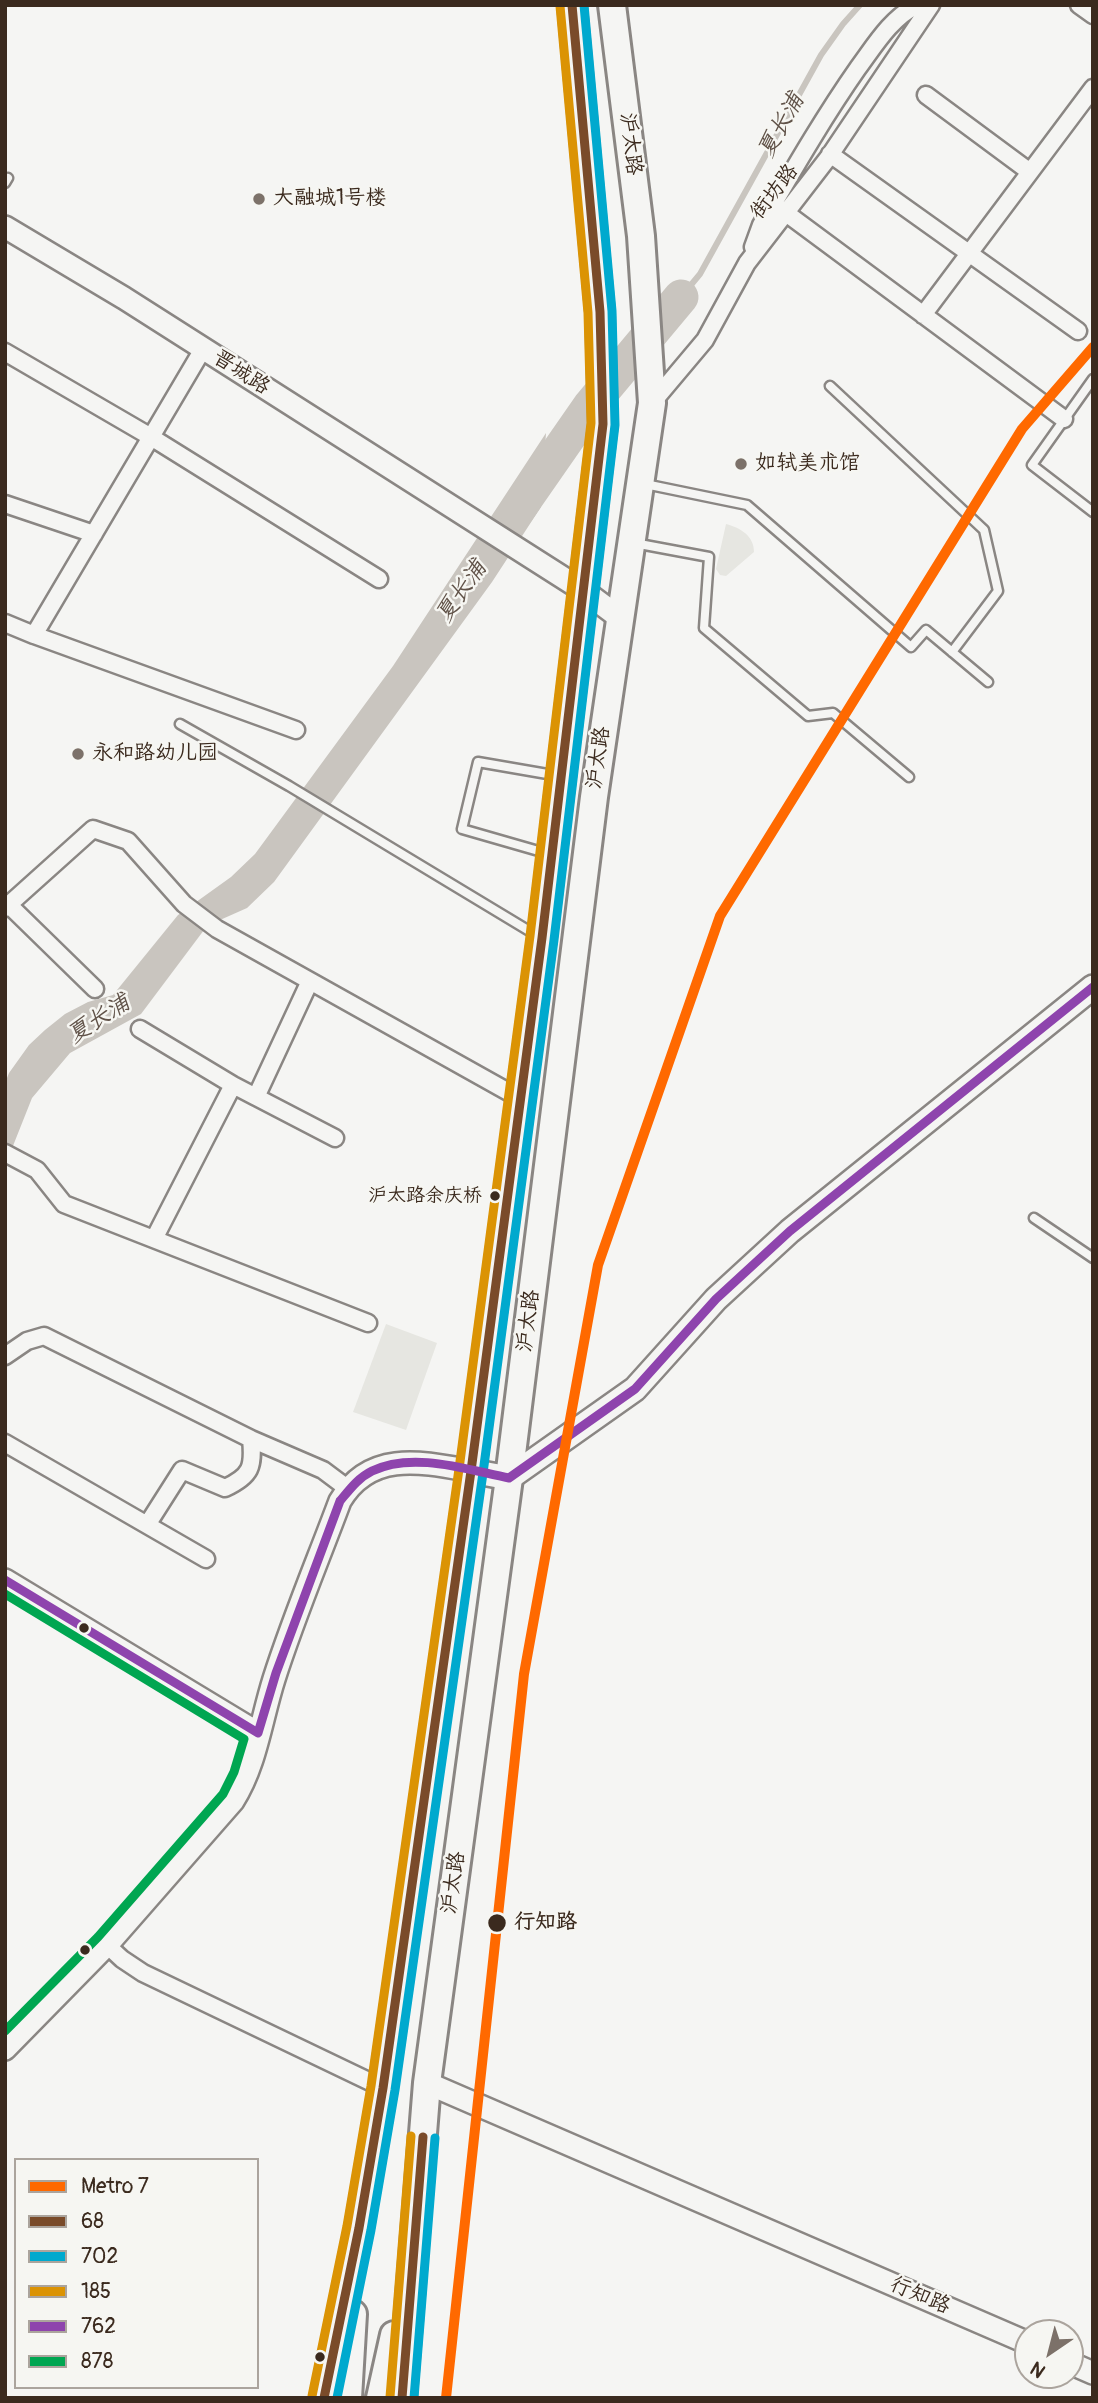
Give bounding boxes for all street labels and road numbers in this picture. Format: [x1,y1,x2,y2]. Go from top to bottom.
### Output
street label: 沪太路 [614,111,646,177]
street label: 街坊路 [746,159,804,225]
street label: 晋城路 [208,345,274,401]
street label: 沪太路 [582,725,616,791]
street label: 沪太路 [513,1288,545,1354]
street label: 沪太路 [437,1850,471,1916]
street label: 行知路 [886,2272,954,2320]

